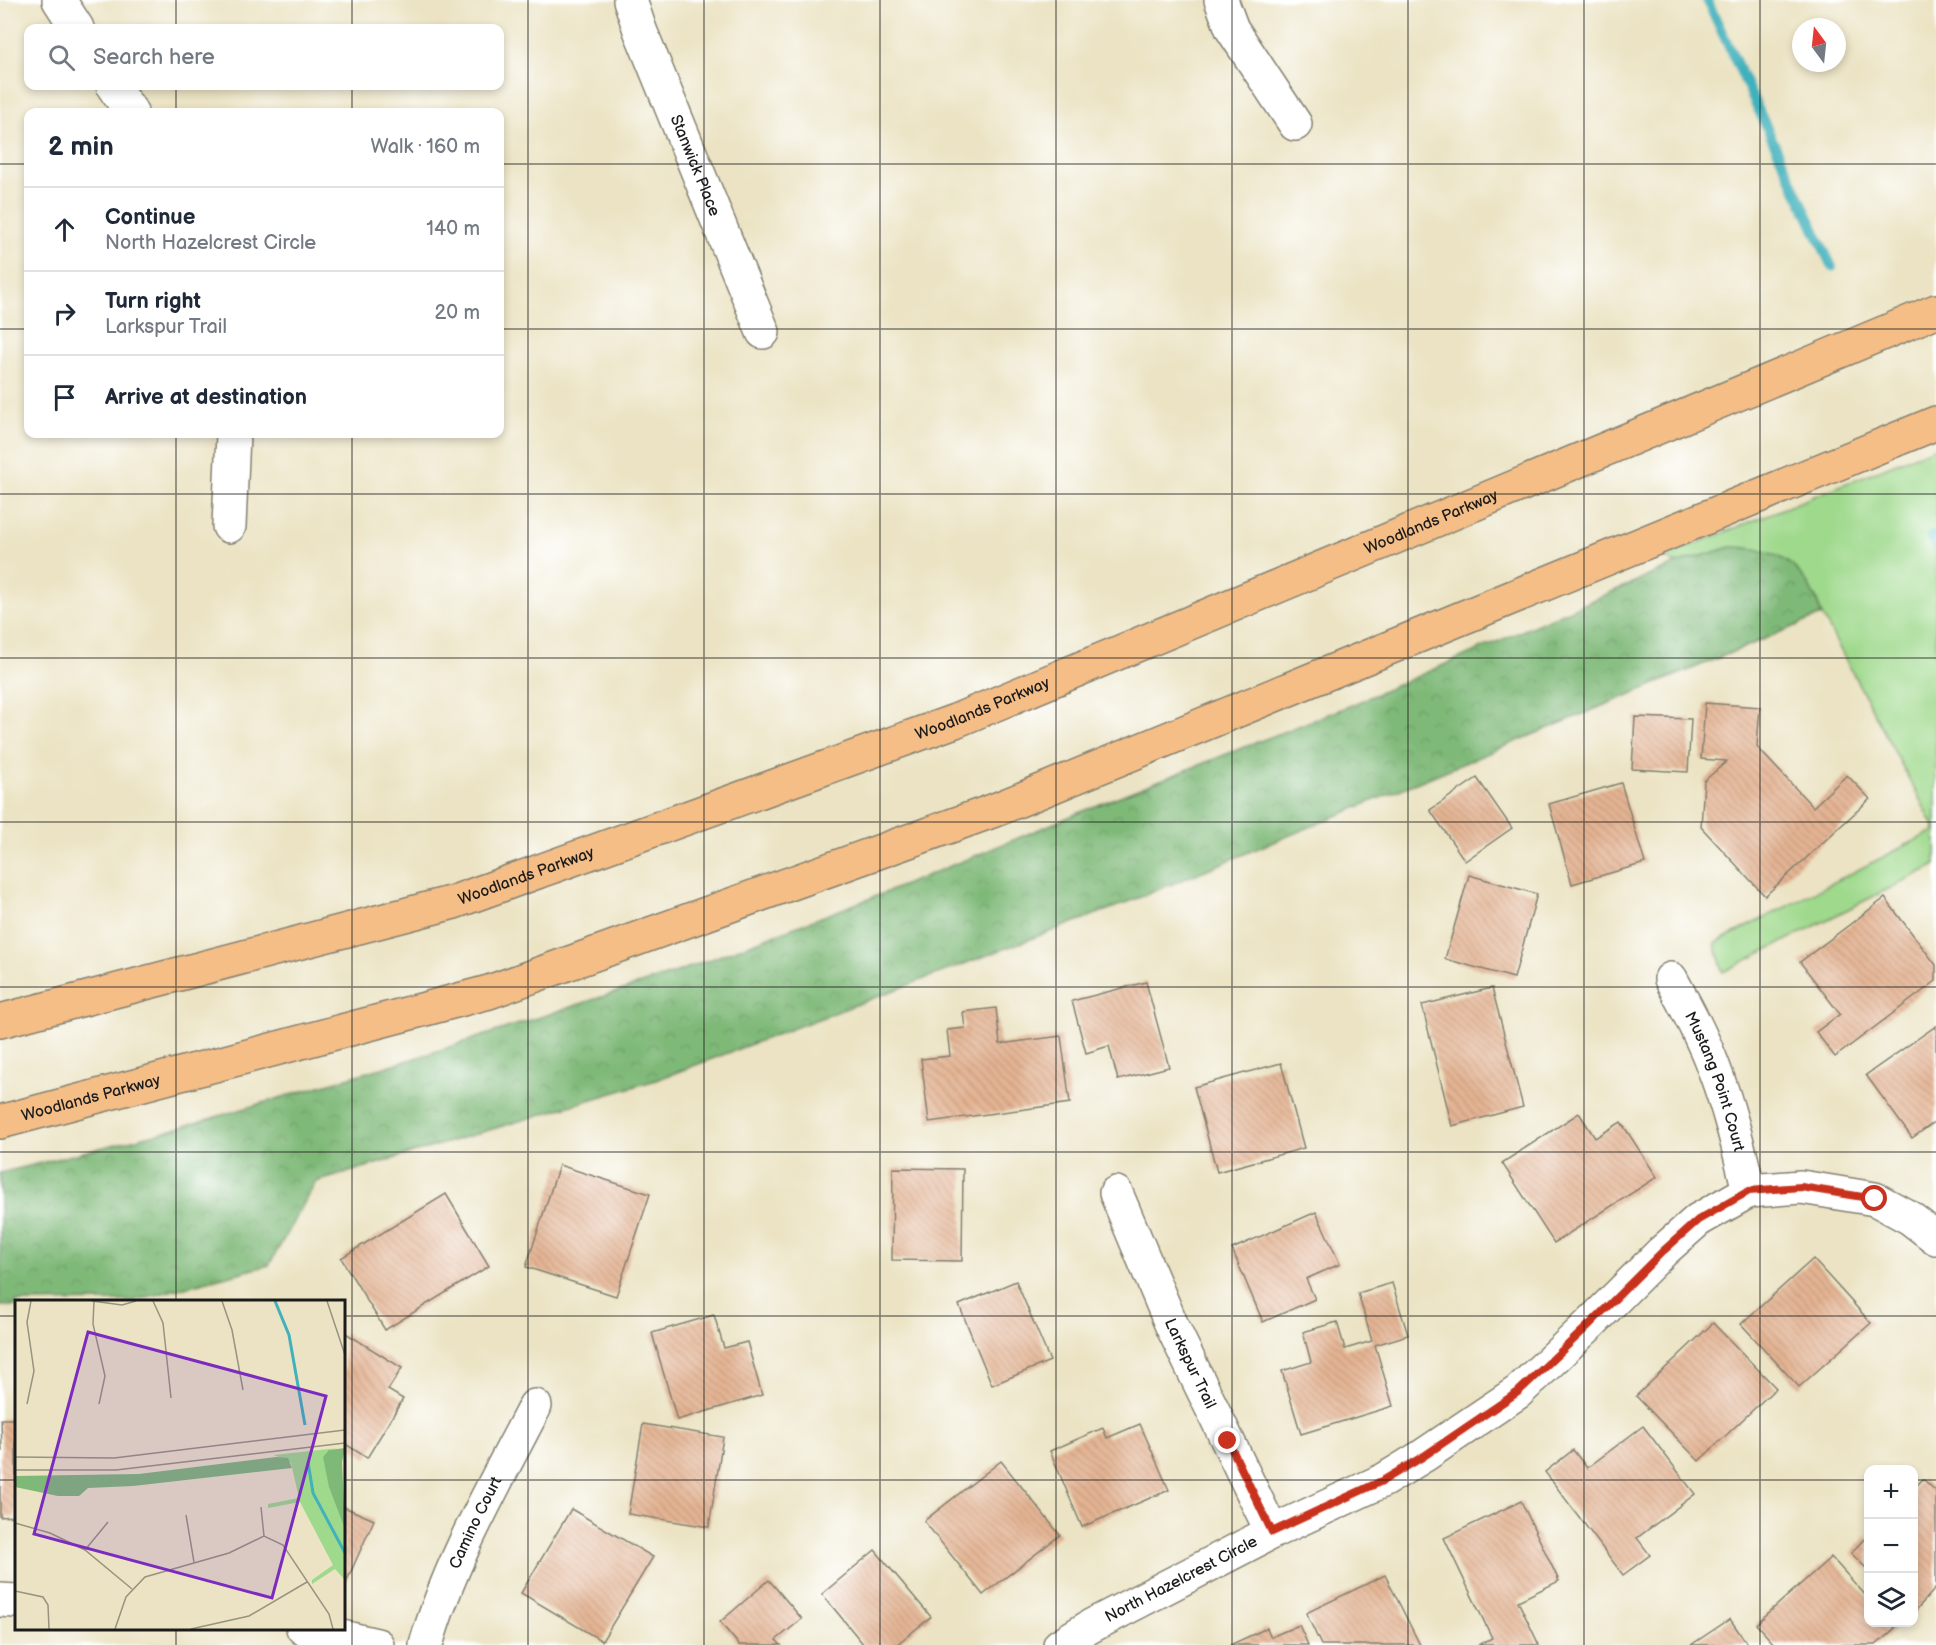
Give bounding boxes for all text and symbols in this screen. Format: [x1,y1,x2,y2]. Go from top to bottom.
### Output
north arrow [1792,18,1846,72]
search box [24,24,504,90]
icon: search [45,41,78,74]
text: Search here [93,44,215,71]
street label: Stanwick Place [666,112,725,220]
text: 2 min [48,132,114,163]
text: Walk · 160 m [371,135,480,159]
text: Continue [105,204,195,231]
icon: ahead [48,213,81,246]
text: 140 m [426,217,480,241]
text: North Hazelcrest Circle [105,231,316,255]
text: Turn right [105,288,201,315]
icon: right [48,297,81,330]
text: 20 m [435,301,480,325]
text: Larkspur Trail [105,315,227,339]
icon: arrive [48,381,81,414]
text: Arrive at destination [105,384,307,411]
street label: Woodlands Parkway [1361,485,1501,558]
street label: Woodlands Parkway [913,673,1053,744]
street label: Woodlands Parkway [456,842,597,909]
street label: Mustang Point Court [1680,1008,1749,1153]
street label: Woodlands Parkway [19,1070,163,1125]
route start [1861,1185,1887,1211]
inset map [15,1300,345,1630]
street label: Larkspur Trail [1160,1316,1220,1412]
route end [1214,1427,1240,1453]
map controls [1864,1465,1918,1627]
button: + [1864,1465,1918,1519]
street label: Camino Court [445,1473,506,1572]
button: − [1864,1519,1918,1573]
street label: North Hazelcrest Circle [1102,1532,1261,1627]
button: layers [1864,1573,1918,1627]

